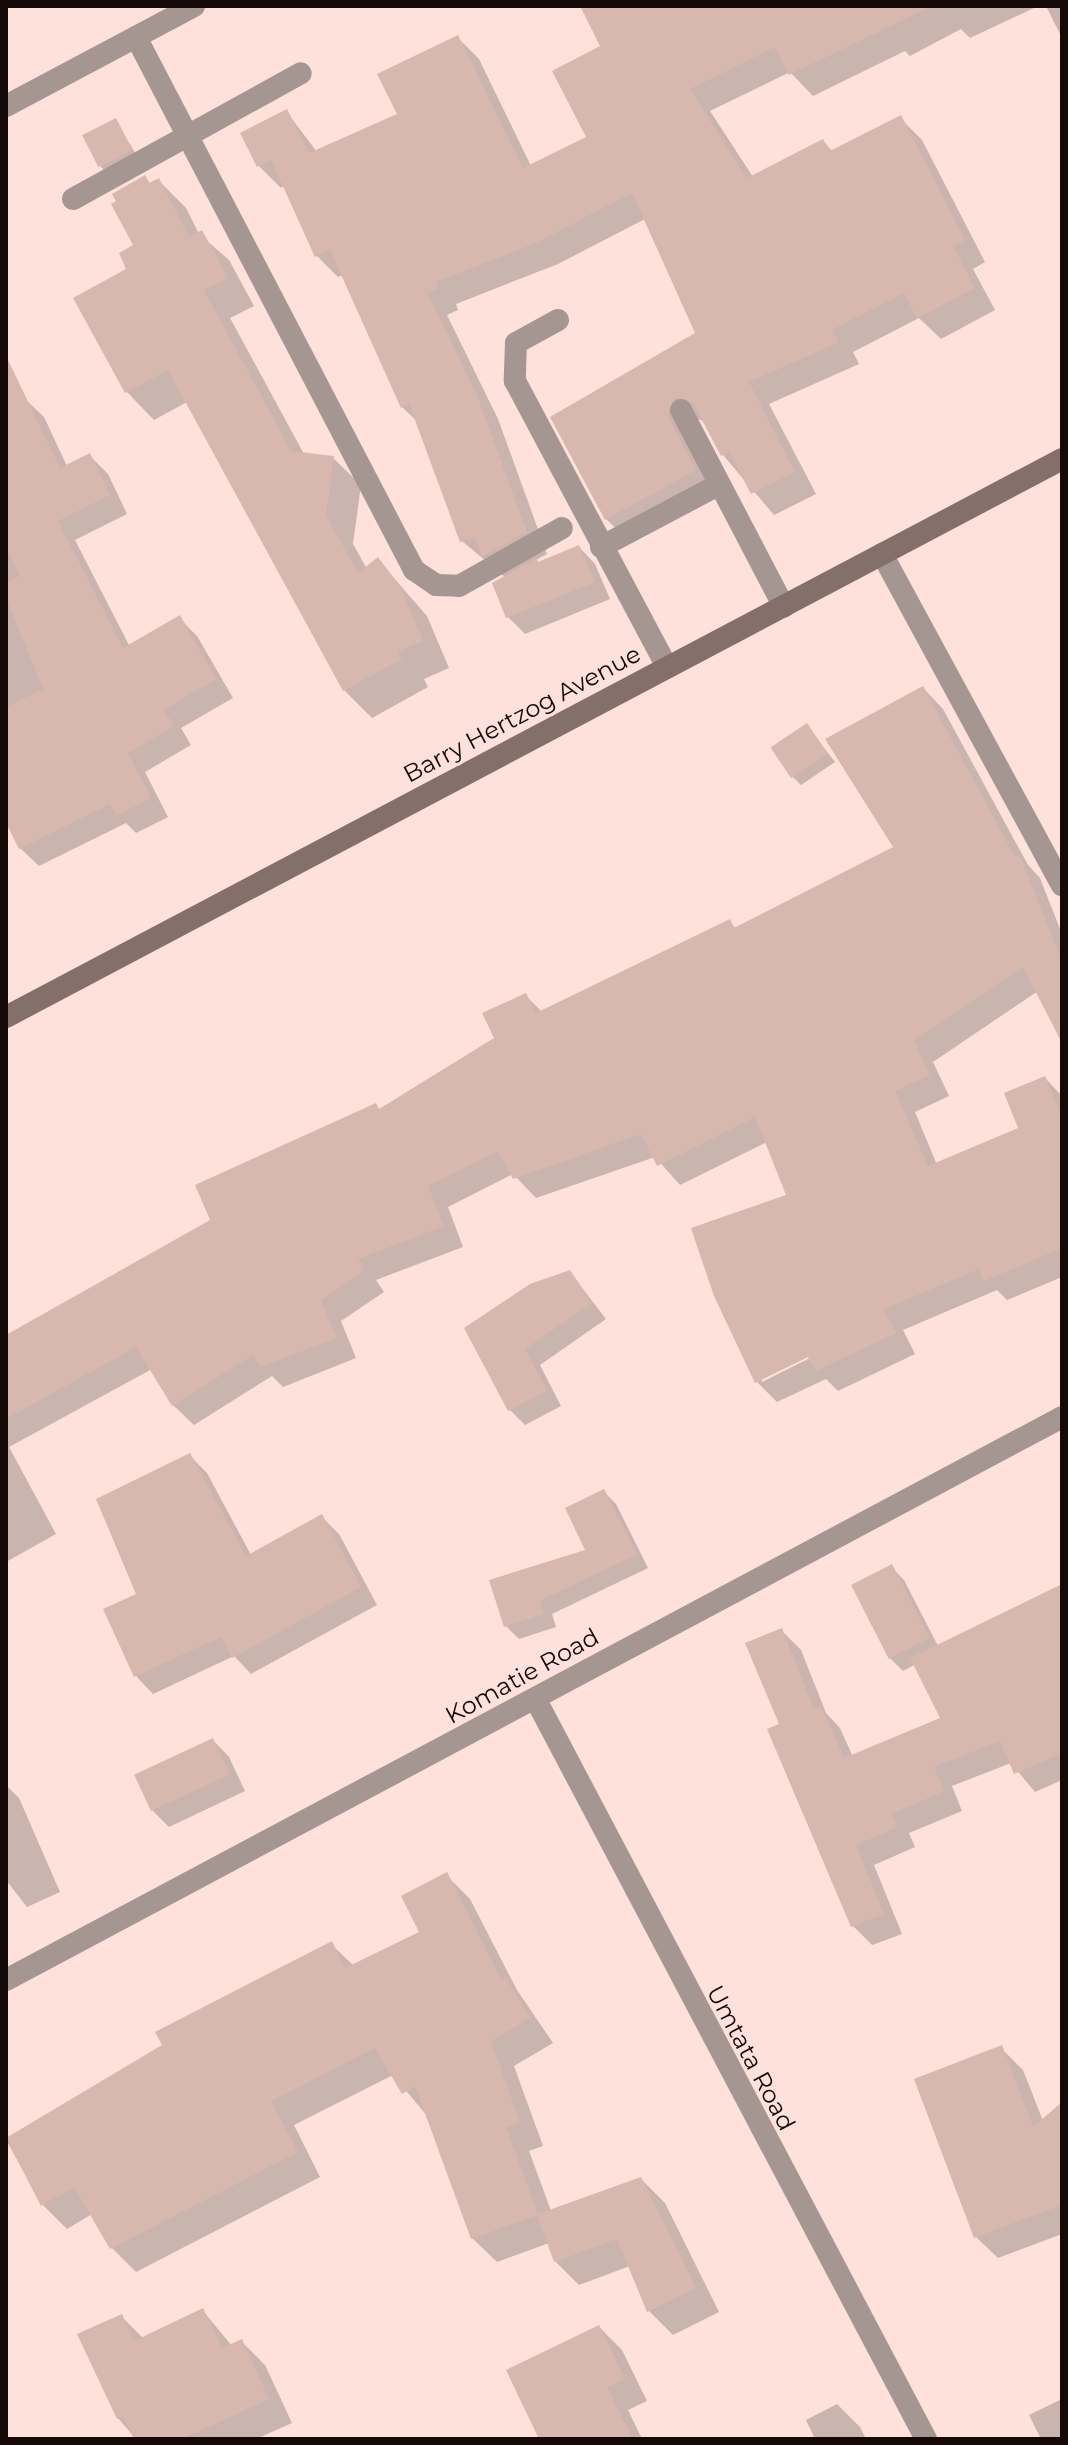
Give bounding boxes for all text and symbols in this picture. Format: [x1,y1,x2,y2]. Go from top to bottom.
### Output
street label: Barry Hertzog Avenue [398,639,646,789]
street label: Komatie Road [440,1622,604,1730]
street label: Umtata Road [701,1980,801,2136]

